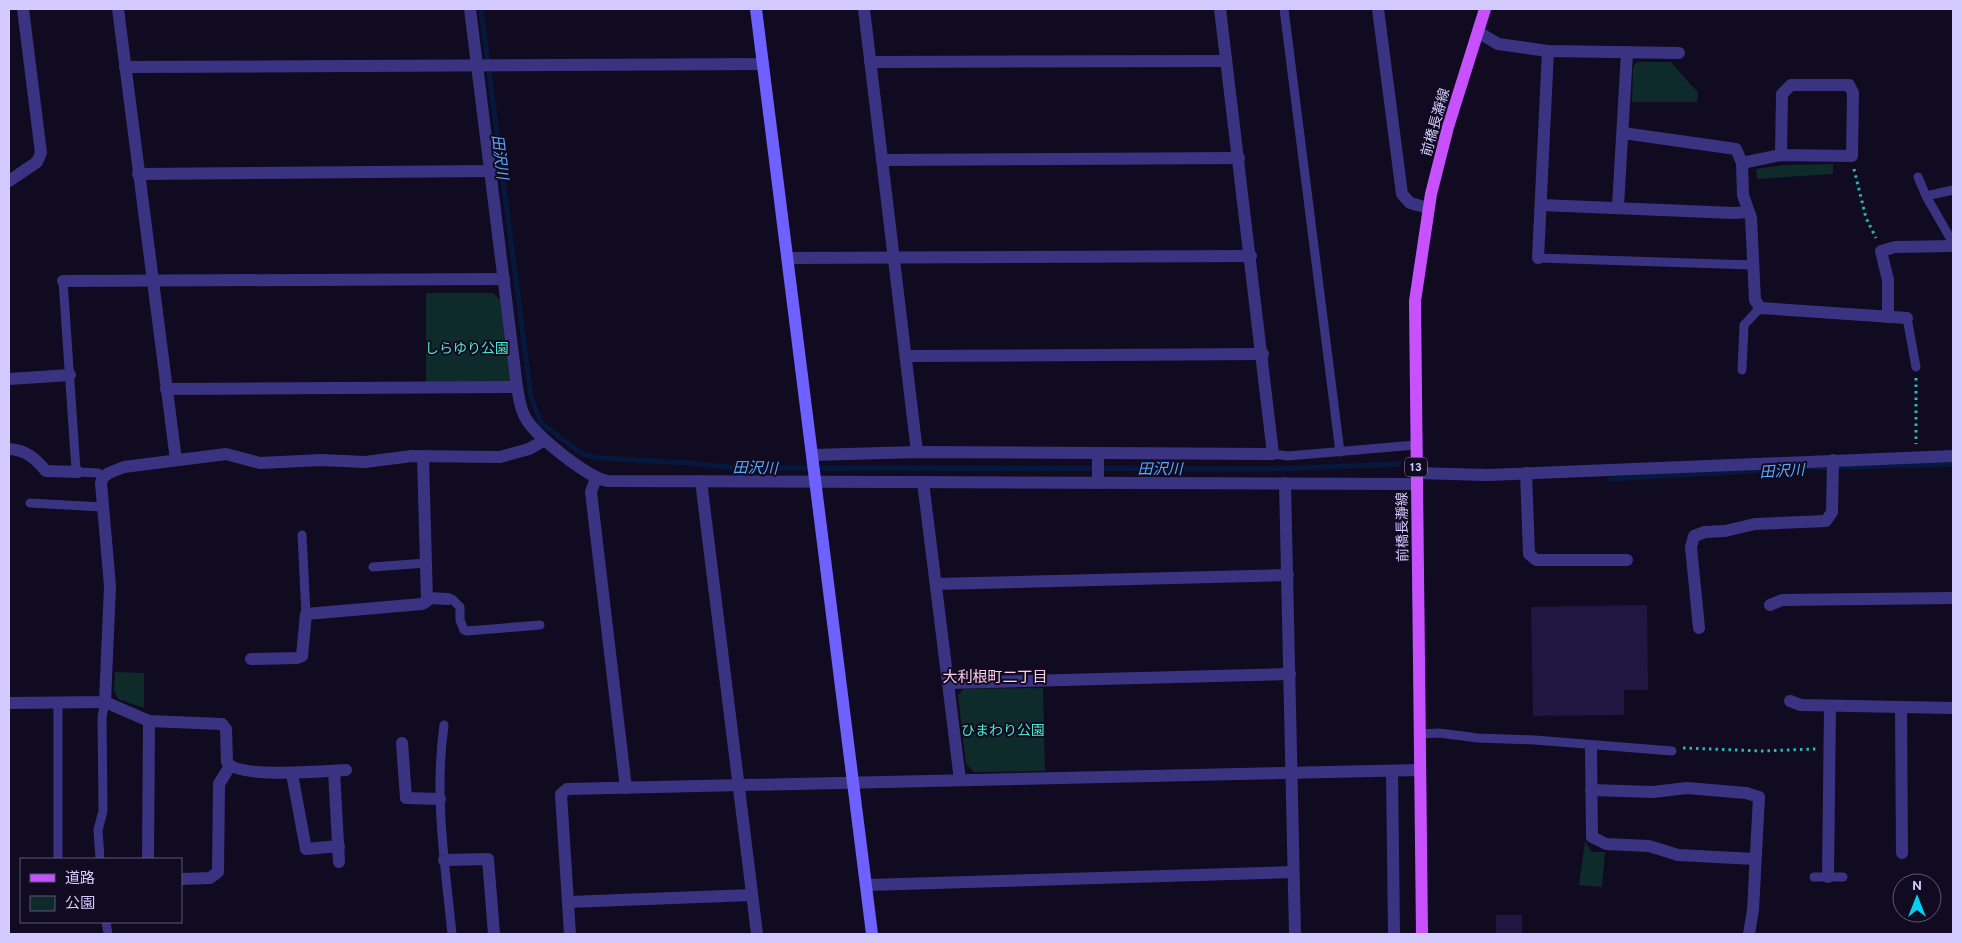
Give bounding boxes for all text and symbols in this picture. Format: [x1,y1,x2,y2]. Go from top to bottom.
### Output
street label: 前橋長瀞線 [1418,86,1454,158]
water label: 田沢川 [486,134,511,183]
park label: しらゆり公園 [425,341,509,358]
road number: 13 [1405,458,1427,477]
water label: 田沢川 [732,460,780,479]
water label: 田沢川 [1137,461,1184,480]
water label: 田沢川 [1759,462,1807,483]
street label: 前橋長瀞線 [1393,492,1413,562]
district label: 大利根町二丁目 [942,669,1048,688]
park label: ひまわり公園 [961,723,1045,740]
legend [20,858,182,923]
text: 道路 [65,870,95,889]
north arrow [1892,873,1942,923]
text: N [1912,878,1922,895]
text: 公園 [65,895,95,914]

